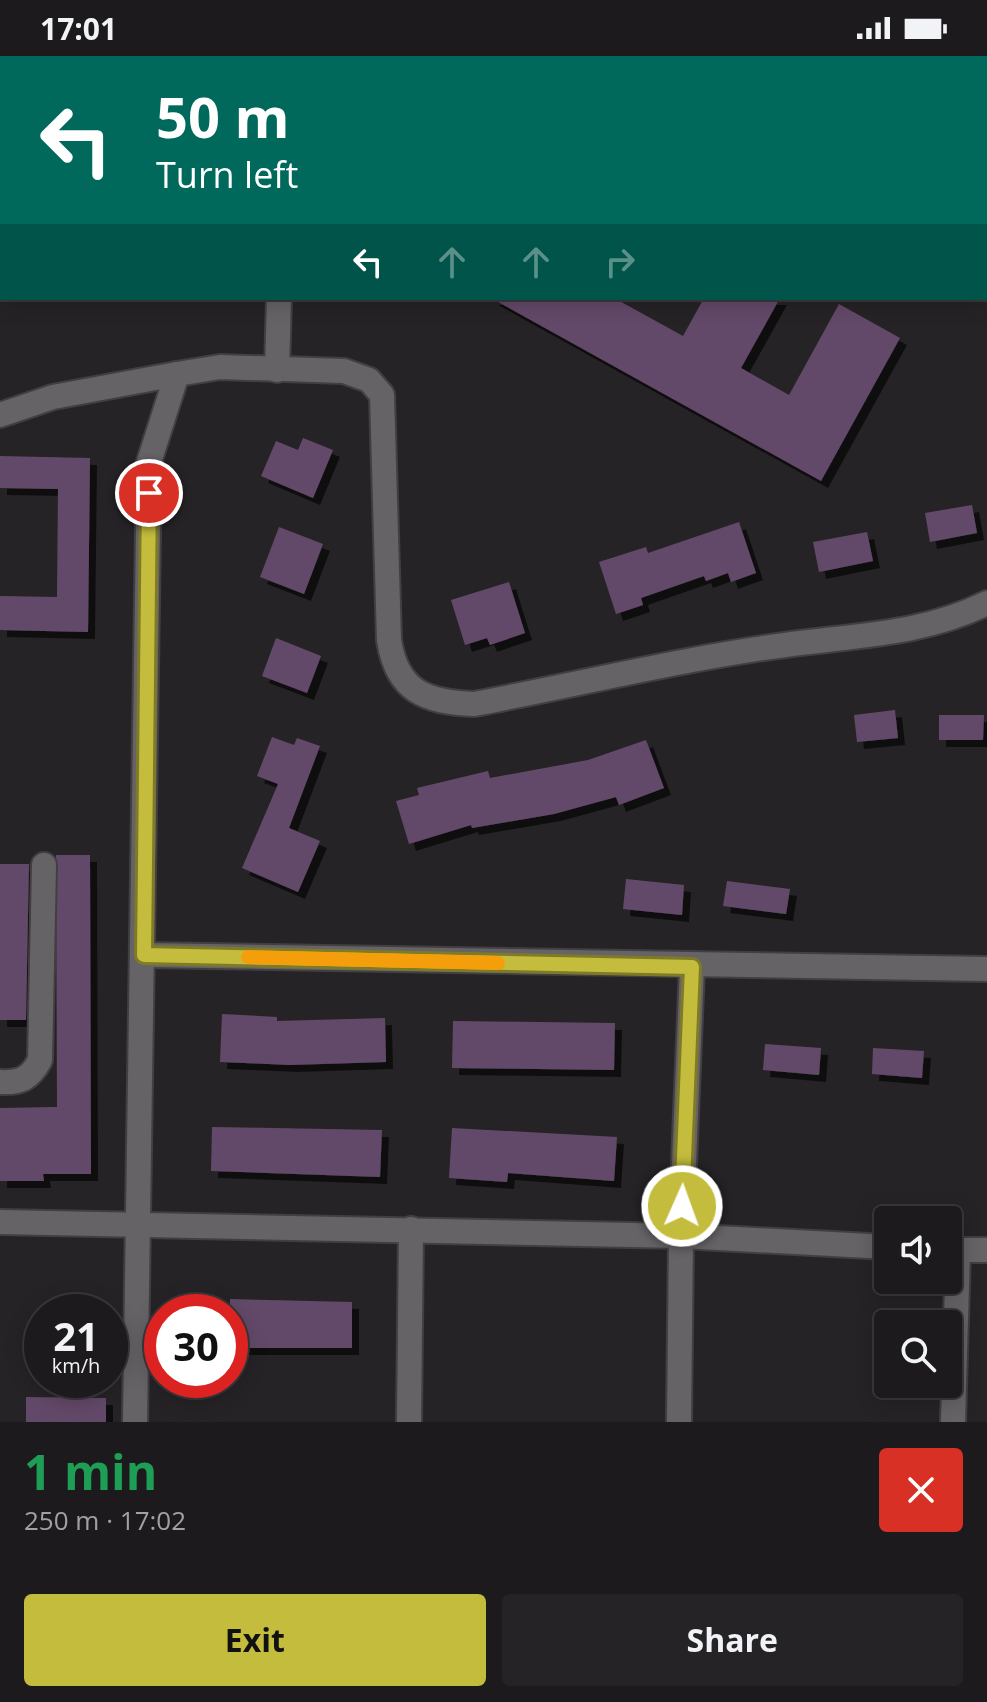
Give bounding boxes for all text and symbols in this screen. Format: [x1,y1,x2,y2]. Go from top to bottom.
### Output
text: 17:01 [40,8,117,49]
text: 50 m [156,78,290,154]
icon: left [24,88,128,192]
text: Turn left [156,150,298,199]
icon: left [346,240,390,284]
icon: ahead [430,240,474,284]
icon: ahead [514,240,558,284]
icon: right [598,240,642,284]
pin [115,459,183,527]
icon: arrive [127,471,171,515]
position arrow [640,1164,724,1248]
map controls [874,1206,962,1398]
button: sound [874,1206,962,1294]
speed limit sign: 30 [144,1294,248,1398]
text: 21 [53,1308,99,1363]
button: search [874,1310,962,1398]
text: km/h [52,1352,100,1379]
text: 1 min [24,1439,157,1504]
button: close [879,1448,963,1532]
text: 250 m · 17:02 [24,1502,186,1538]
button: Exit [24,1594,486,1686]
button: Share [502,1594,963,1686]

